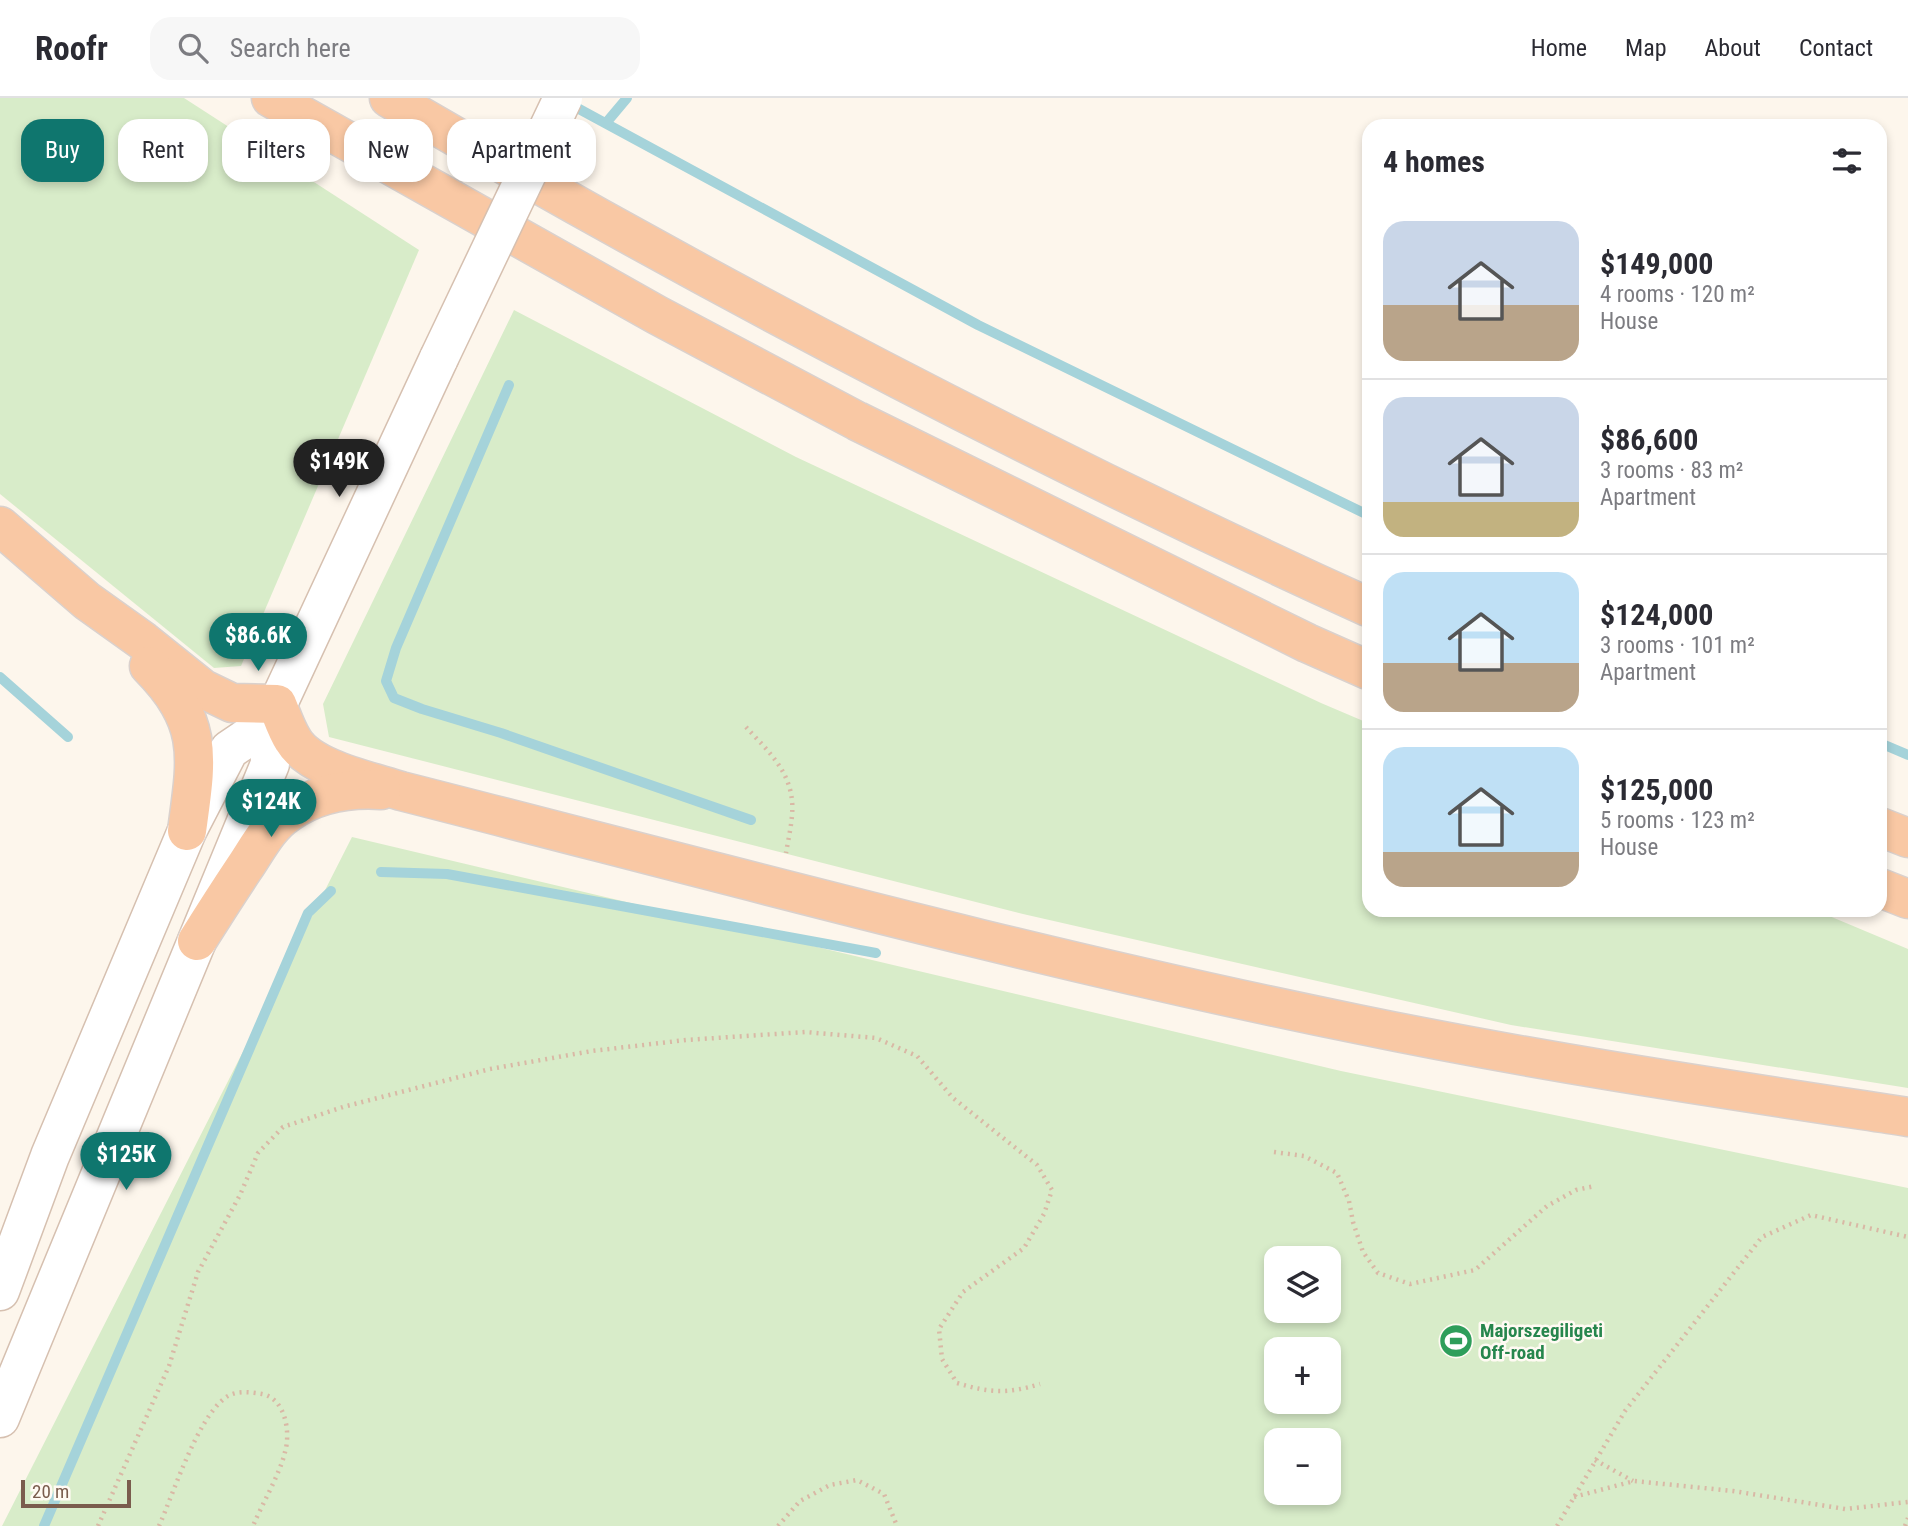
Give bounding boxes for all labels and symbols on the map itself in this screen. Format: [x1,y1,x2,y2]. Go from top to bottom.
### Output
pin: $149K [290,440,388,499]
pin: $86.6K [201,614,315,673]
pin: $124K [222,780,320,839]
pin: $125K [77,1132,175,1192]
place label: Majorszegiligeti Off-road [1480,1319,1603,1364]
sports icon: Majorszegiligeti Off-road [1437,1322,1475,1360]
scale bar [21,1477,131,1509]

